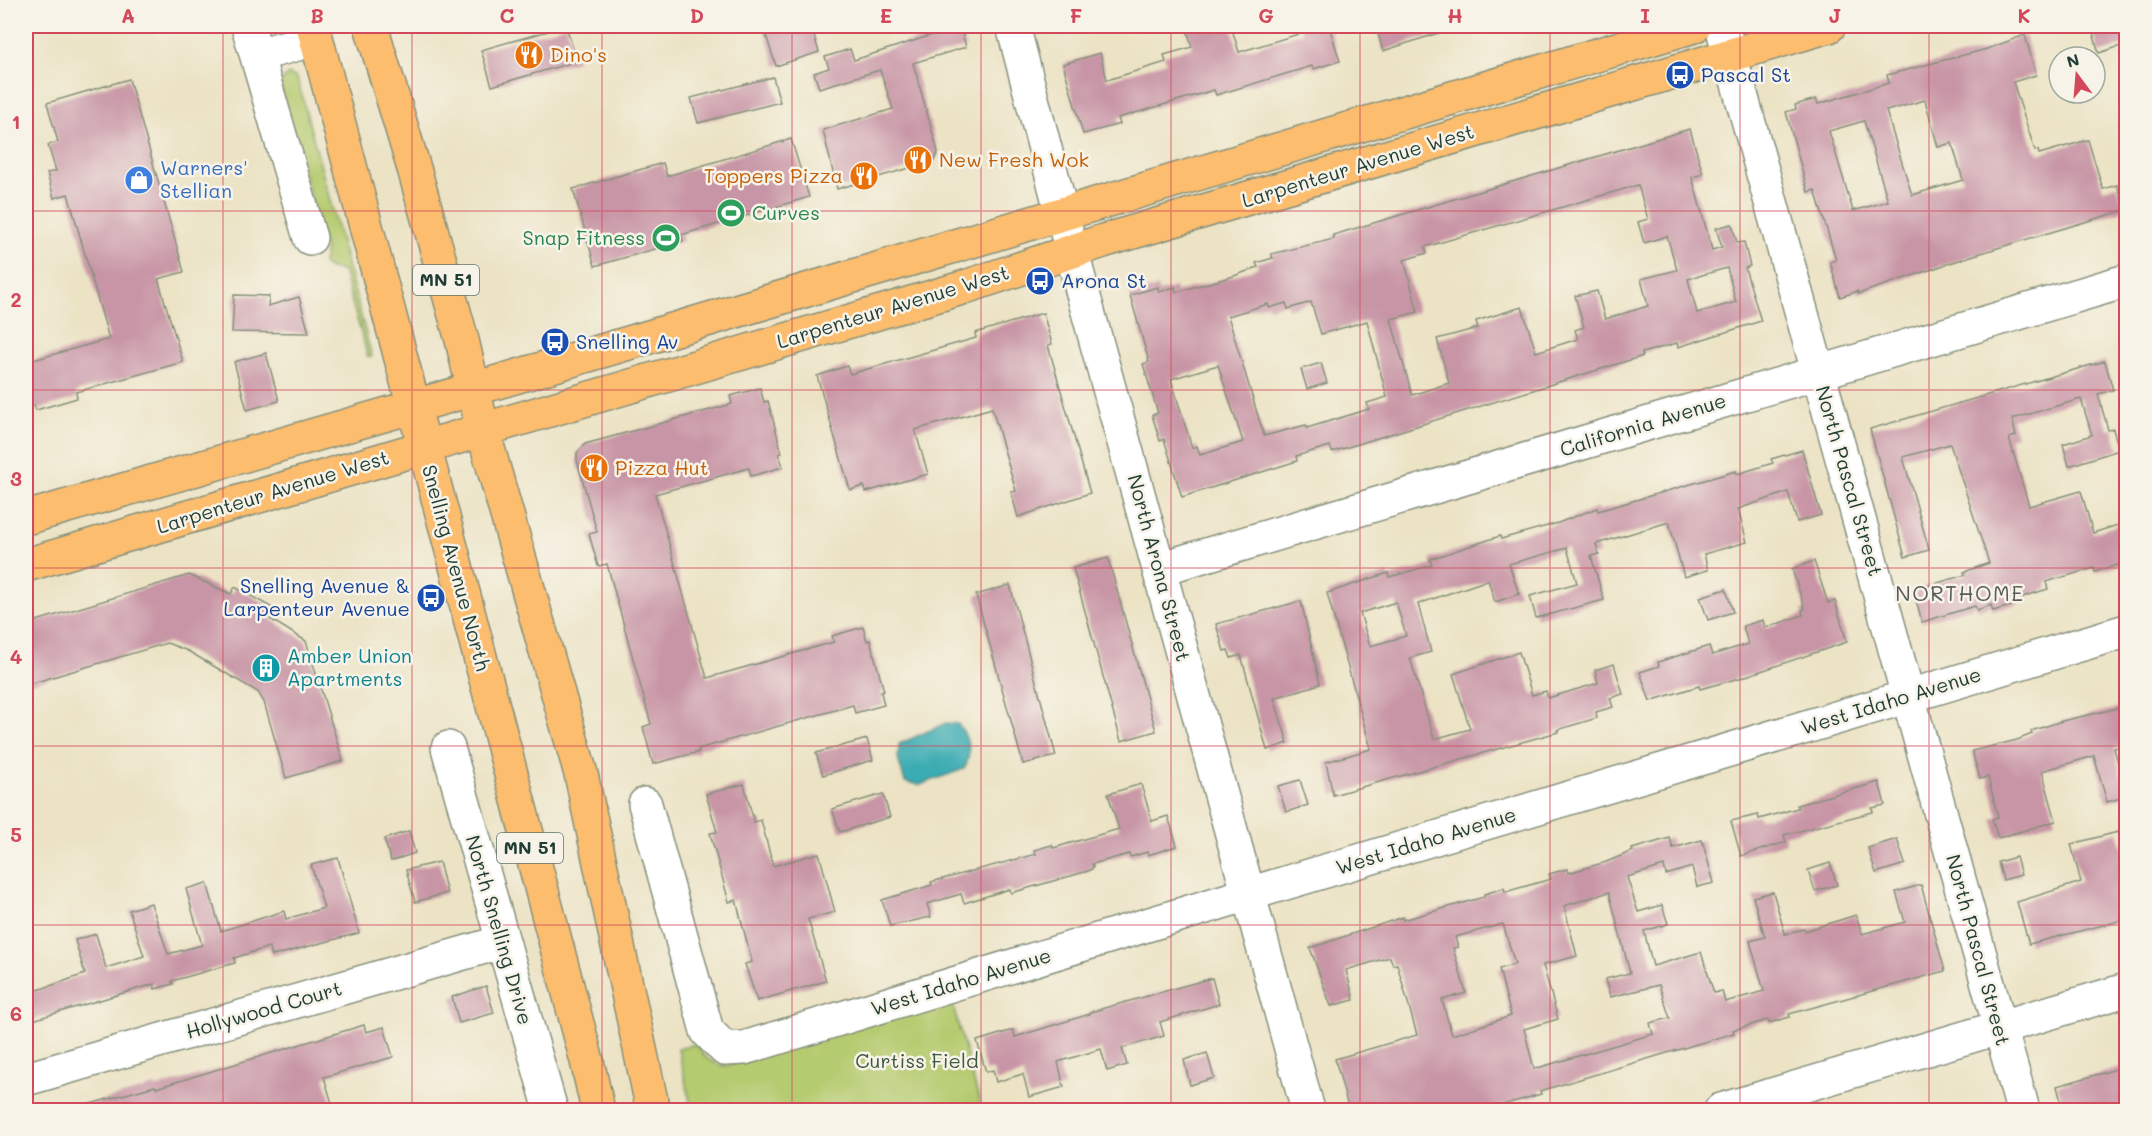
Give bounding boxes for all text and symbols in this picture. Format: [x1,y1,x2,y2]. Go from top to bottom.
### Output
text: A [121,2,135,28]
text: B [310,2,324,28]
text: C [500,2,515,28]
text: D [690,2,704,28]
text: E [880,2,892,28]
text: F [1070,2,1083,28]
text: G [1258,2,1274,28]
text: H [1447,2,1463,28]
text: I [1640,2,1650,28]
text: J [1828,2,1842,28]
text: K [2017,2,2031,28]
restaurant icon: Dino's [513,39,545,71]
place label: Dino's [550,41,607,67]
north arrow [2047,45,2107,105]
text: N [2064,48,2081,72]
bus stop icon: Pascal St [1664,59,1696,91]
place label: Pascal St [1701,61,1791,87]
text: 1 [12,108,20,134]
street label: Larpenteur Avenue West [1238,117,1477,213]
restaurant icon: New Fresh Wok [902,144,934,176]
place label: New Fresh Wok [939,146,1089,172]
place label: Warners' Stellian [160,154,248,203]
restaurant icon: Toppers Pizza [848,160,880,192]
place label: Toppers Pizza [704,162,843,188]
shop icon: Warners' Stellian [123,164,155,196]
sports icon: Curves [715,197,747,229]
place label: Curves [752,199,820,225]
sports icon: Snap Fitness [650,222,682,254]
place label: Snap Fitness [522,224,645,250]
street label: Larpenteur Avenue West [773,258,1012,354]
road number: MN 51 [413,265,479,295]
bus stop icon: Arona St [1024,265,1056,297]
place label: Arona St [1061,267,1147,293]
text: 2 [10,286,22,312]
bus stop icon: Snelling Av [539,326,571,358]
place label: Snelling Av [576,328,678,354]
street label: North Pascal Street [1810,383,1890,579]
street label: California Avenue [1556,386,1729,462]
street label: Larpenteur Avenue West [153,443,392,539]
restaurant icon: Pizza Hut [578,452,610,484]
place label: Pizza Hut [615,454,708,480]
street label: Snelling Avenue North [417,462,497,674]
text: 3 [10,465,22,491]
street label: North Arona Street [1122,471,1197,664]
place label: Snelling Avenue & Larpenteur Avenue [223,572,410,621]
district label: NORTHOME [1895,579,2025,606]
bus stop icon: Snelling Avenue & Larpenteur Avenue [415,582,447,614]
place label: Amber Union Apartments [287,642,412,691]
text: 4 [10,643,23,669]
building icon: Amber Union Apartments [250,652,282,684]
street label: West Idaho Avenue [1797,660,1984,740]
street label: West Idaho Avenue [1332,800,1519,880]
text: 5 [10,821,22,847]
street label: North Snelling Drive [460,832,539,1027]
road number: MN 51 [497,833,563,863]
street label: North Pascal Street [1941,851,2017,1048]
street label: West Idaho Avenue [867,941,1054,1021]
street label: Hollywood Court [183,974,345,1044]
text: 6 [10,1000,22,1026]
park label: Curtiss Field [855,1047,979,1073]

